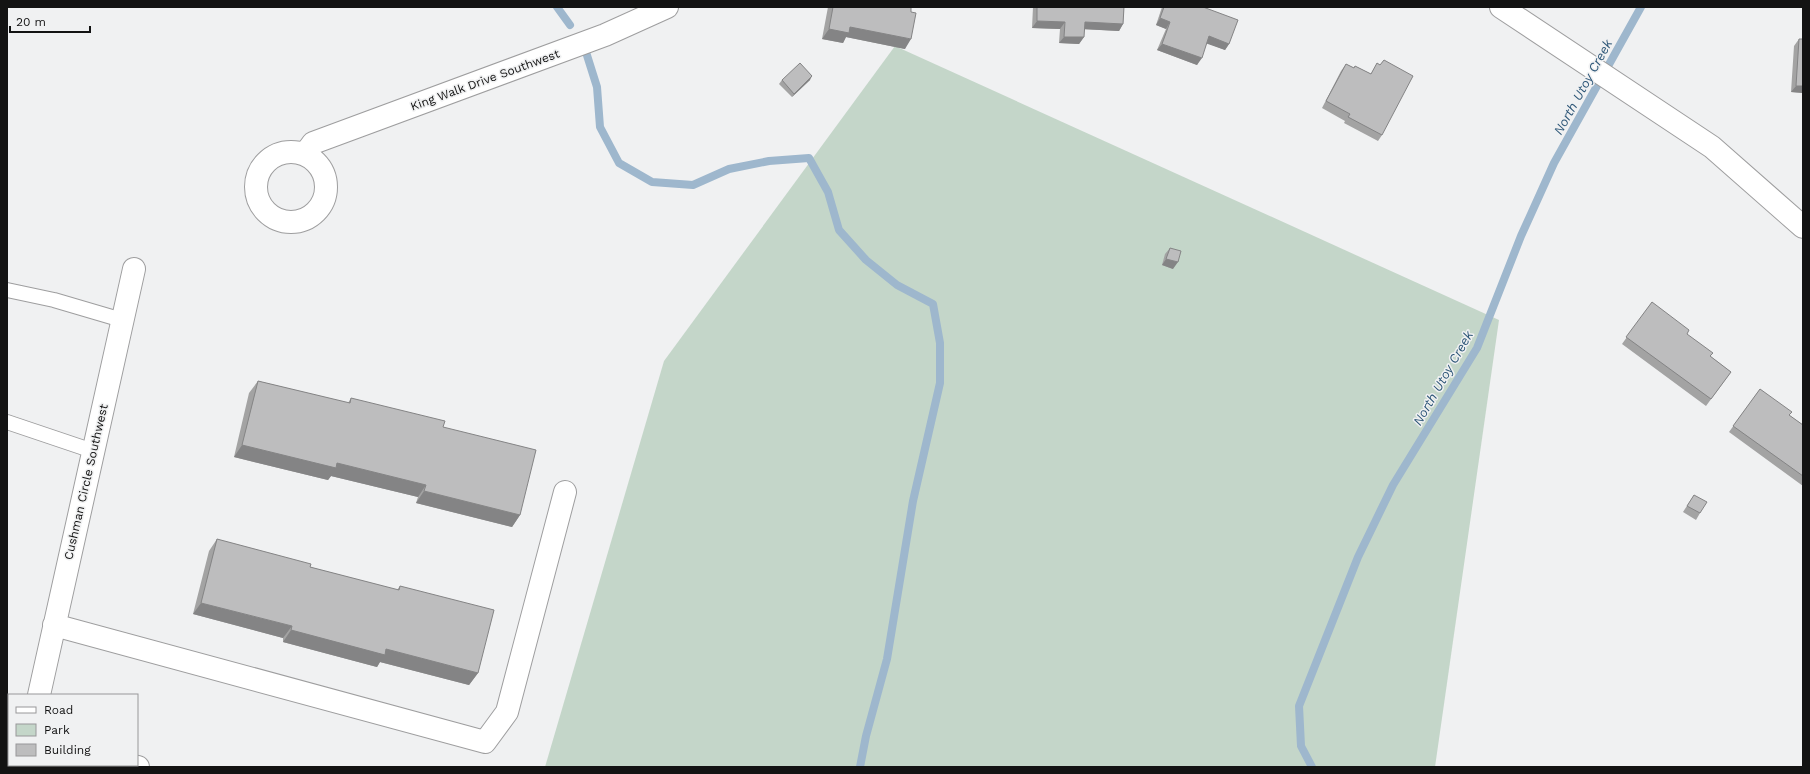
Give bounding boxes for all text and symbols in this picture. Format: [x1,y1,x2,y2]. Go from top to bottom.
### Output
scale bar [10,8,90,34]
text: 20 m [16,15,46,29]
water label: North Utoy Creek [1551,36,1616,137]
street label: King Walk Drive Southwest [409,46,561,114]
water label: North Utoy Creek [1410,327,1477,428]
street label: Cushman Circle Southwest [61,403,111,561]
legend [8,694,138,766]
text: Road [44,703,73,717]
text: Park [44,723,70,737]
text: Building [44,743,91,757]

